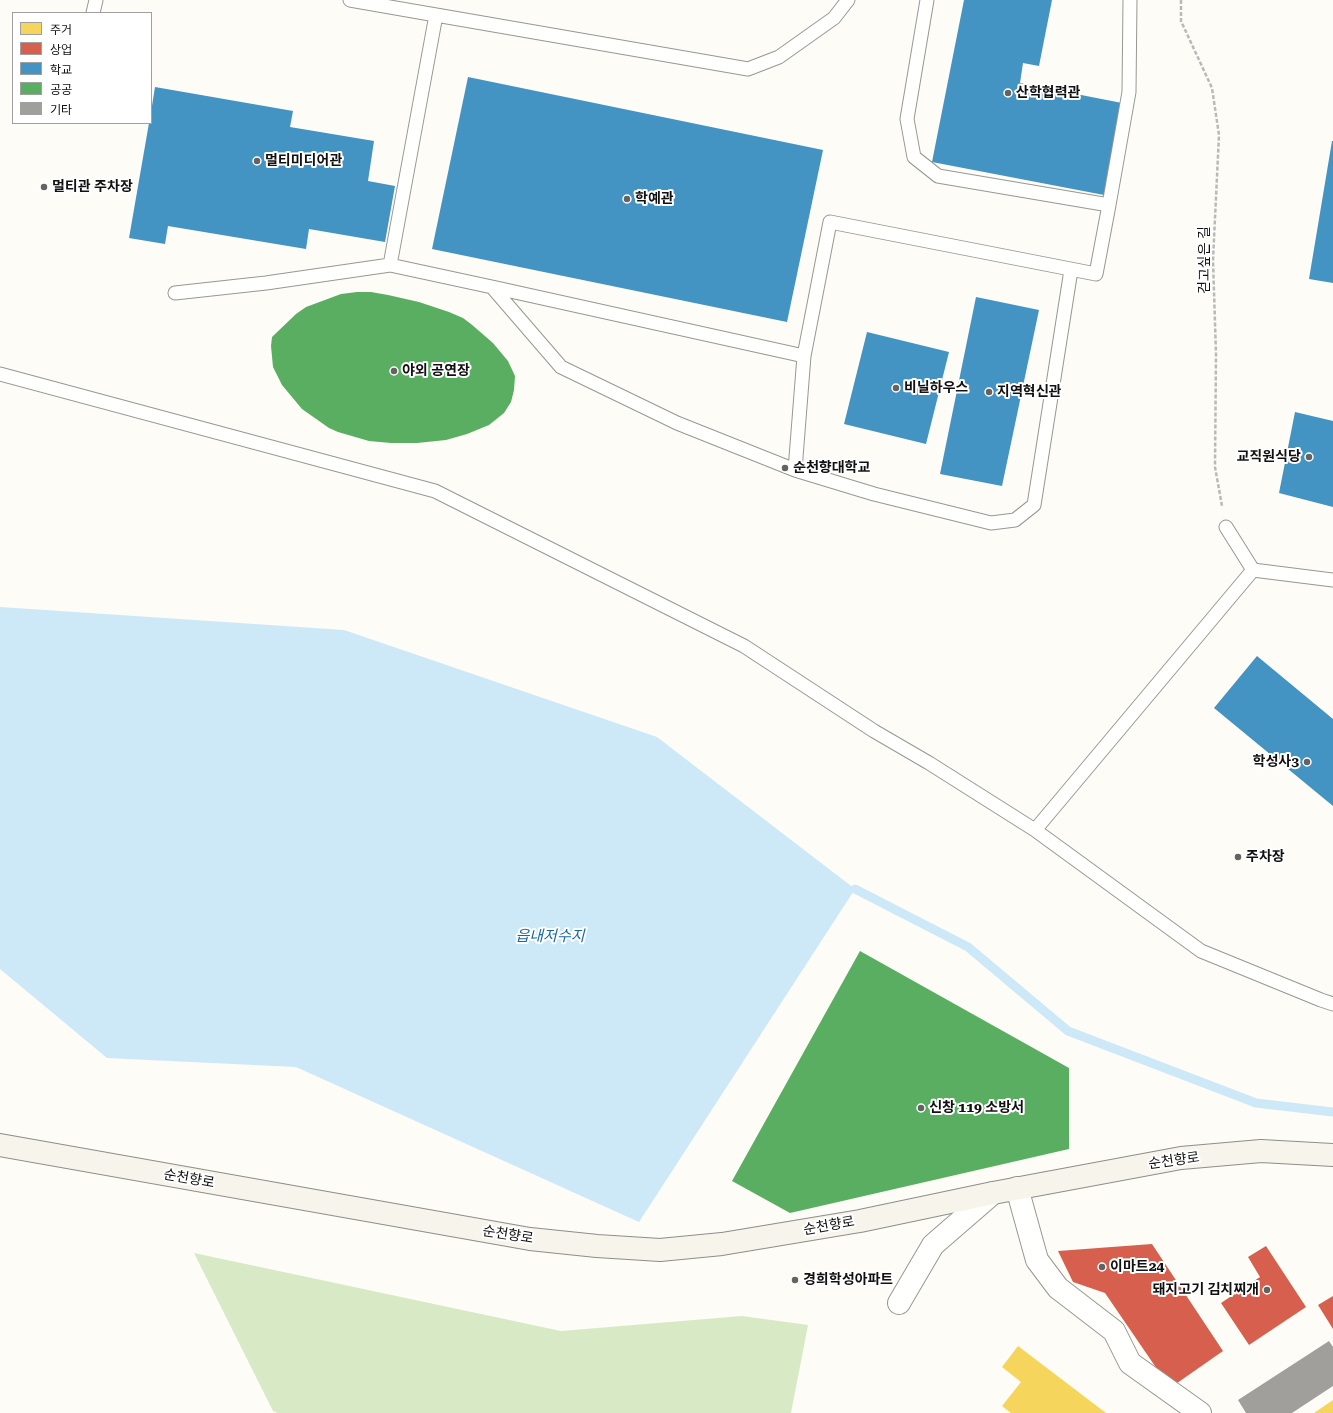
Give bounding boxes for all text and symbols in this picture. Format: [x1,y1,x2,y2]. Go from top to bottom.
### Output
legend [12,12,152,124]
text: 주거 [50,23,72,37]
text: 상업 [50,43,72,57]
text: 학교 [50,63,72,77]
text: 공공 [50,83,72,97]
place label: 산학협력관 [1016,85,1080,101]
marker: 산학협력관 [1003,88,1013,98]
text: 기타 [50,103,72,117]
place label: 멀티미디어관 [265,153,342,169]
marker: 멀티미디어관 [252,156,262,166]
place label: 멀티관 주차장 [52,179,133,195]
marker: 멀티관 주차장 [39,182,49,192]
place label: 학예관 [635,191,674,207]
marker: 학예관 [622,194,632,204]
street label: 걷고싶은 길 [1197,226,1213,294]
place label: 야외 공연장 [402,363,470,379]
marker: 야외 공연장 [389,366,399,376]
place label: 비닐하우스 [904,380,968,396]
marker: 비닐하우스 [891,383,901,393]
place label: 지역혁신관 [997,384,1061,400]
marker: 지역혁신관 [984,387,994,397]
place label: 교직원식당 [1237,449,1301,465]
marker: 교직원식당 [1304,452,1314,462]
place label: 순천향대학교 [793,460,870,476]
marker: 순천향대학교 [780,463,790,473]
place label: 학성사3 [1253,754,1299,770]
marker: 학성사3 [1302,757,1312,767]
place label: 주차장 [1246,849,1285,865]
marker: 주차장 [1233,852,1243,862]
water label: 읍내저수지 [516,928,584,946]
place label: 신창 119 소방서 [929,1100,1024,1116]
marker: 신창 119 소방서 [916,1103,926,1113]
street label: 순천향로 [1147,1149,1201,1173]
street label: 순천향로 [162,1166,216,1192]
street label: 순천향로 [802,1213,856,1239]
street label: 순천향로 [481,1223,535,1247]
place label: 이마트24 [1110,1259,1164,1275]
marker: 이마트24 [1097,1262,1107,1272]
place label: 경희학성아파트 [803,1272,893,1288]
marker: 경희학성아파트 [790,1275,800,1285]
place label: 돼지고기 김치찌개 [1152,1282,1259,1298]
marker: 돼지고기 김치찌개 [1262,1285,1272,1295]

